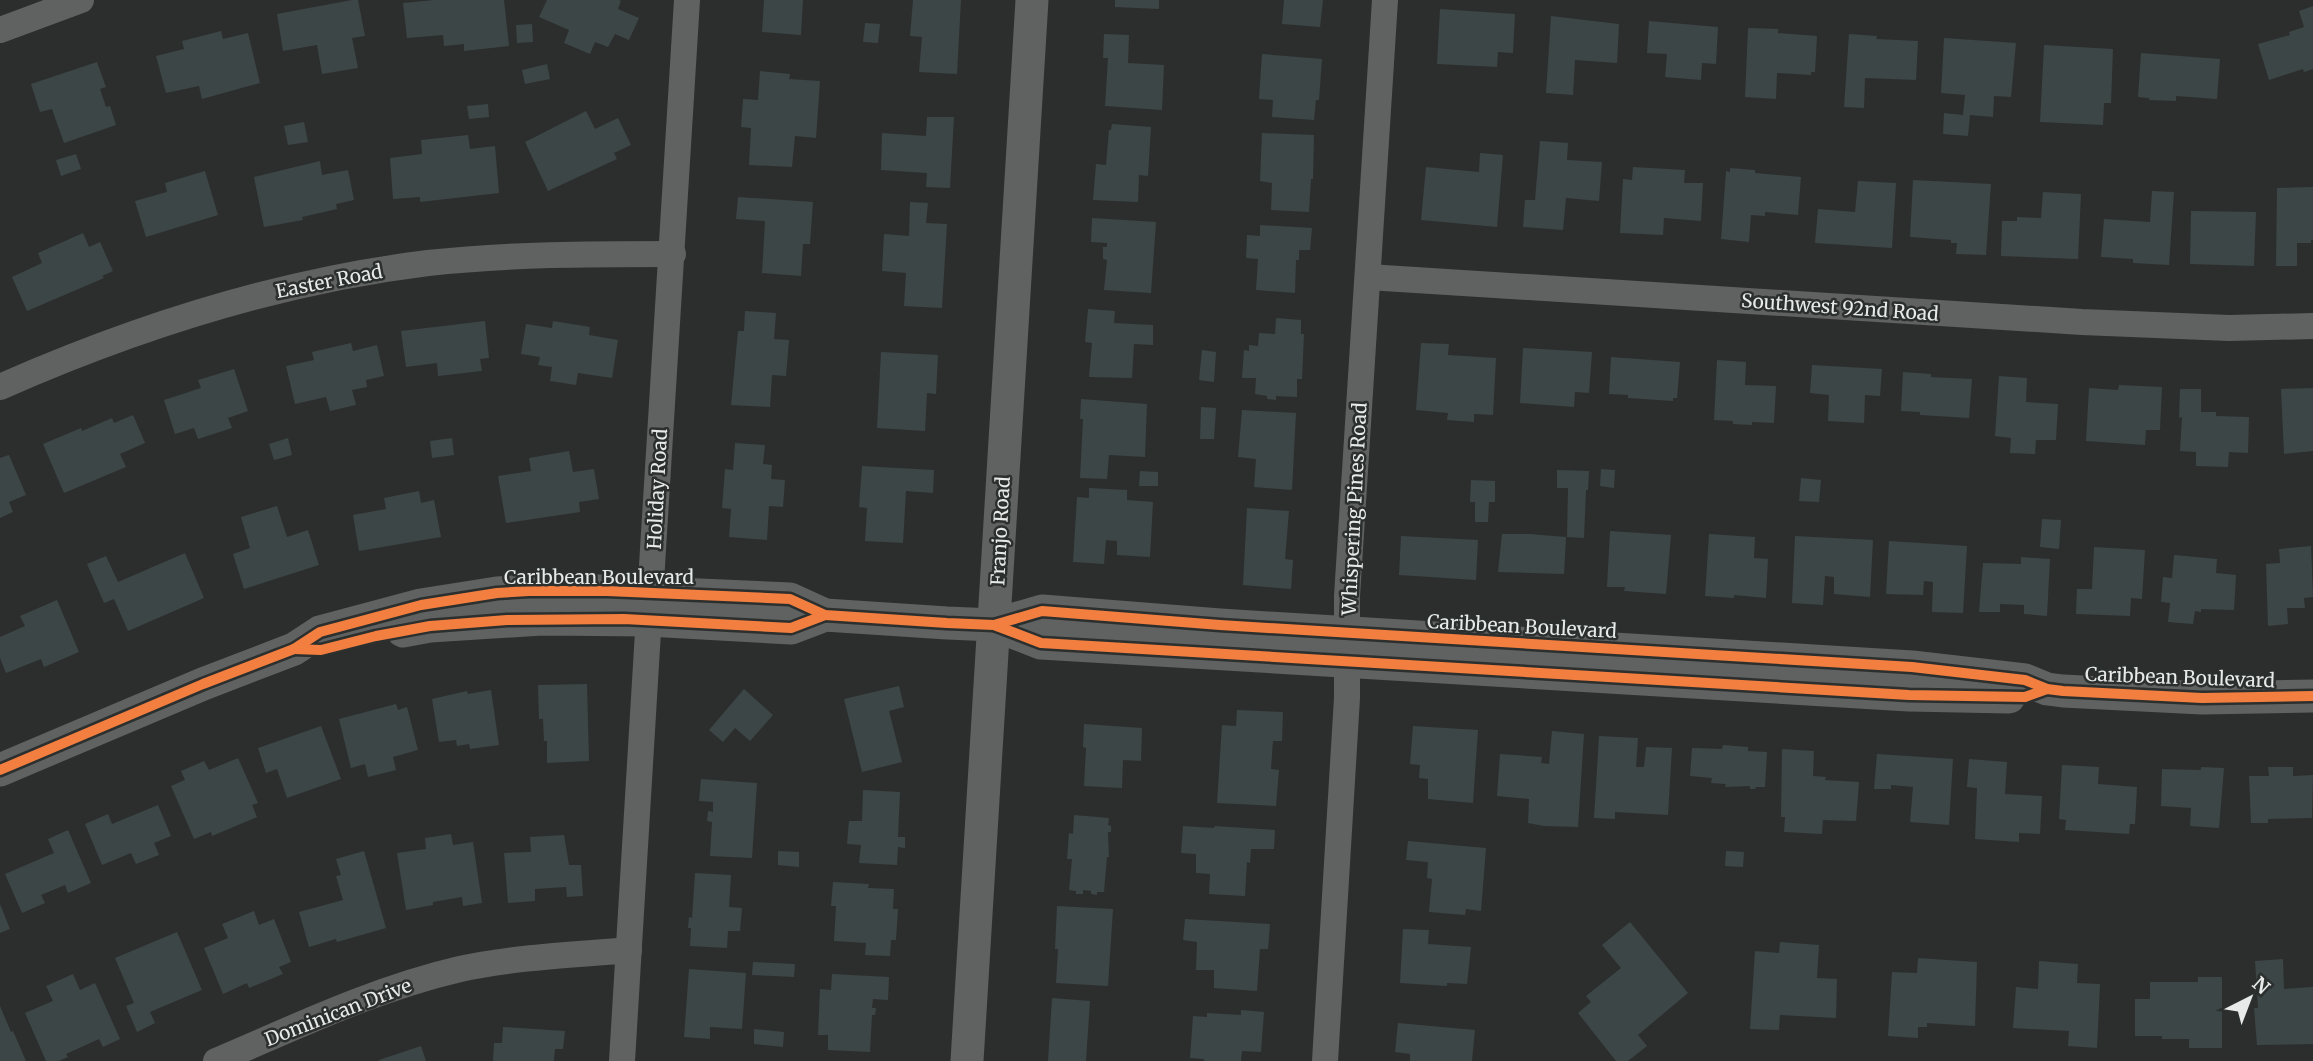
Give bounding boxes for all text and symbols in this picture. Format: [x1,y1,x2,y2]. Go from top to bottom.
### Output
street label: Easter Road [273,259,385,303]
street label: Southwest 92nd Road [1740,288,1940,326]
street label: Whispering Pines Road [1336,402,1372,617]
street label: Holiday Road [642,428,672,550]
street label: Franjo Road [985,476,1015,586]
street label: Caribbean Boulevard [504,565,694,589]
street label: Caribbean Boulevard [1426,609,1618,643]
street label: Caribbean Boulevard [2085,662,2275,692]
north arrow [2215,963,2285,1033]
text: N [2248,971,2275,999]
street label: Dominican Drive [261,973,415,1051]

